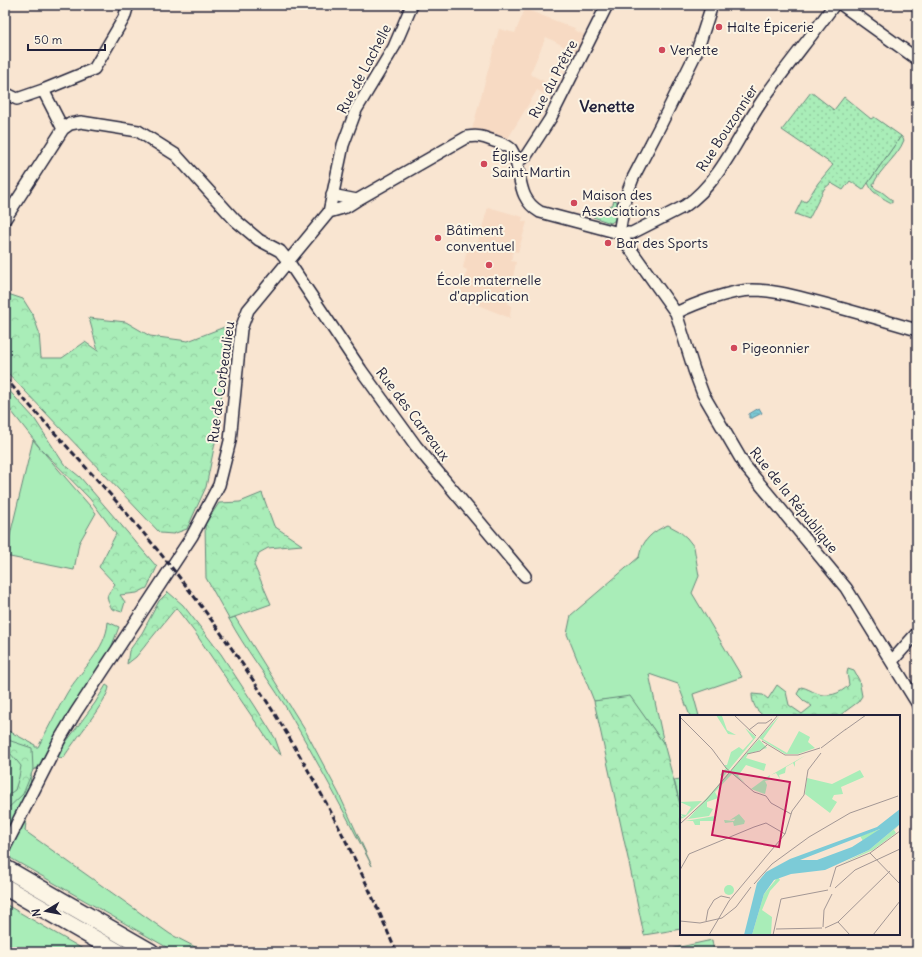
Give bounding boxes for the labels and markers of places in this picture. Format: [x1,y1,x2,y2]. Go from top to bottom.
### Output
place label: Halte Épicerie [727,18,814,36]
marker: Halte Épicerie [714,22,724,32]
place label: Venette [670,41,718,59]
marker: Venette [657,45,667,55]
place label: Église Saint-Martin [492,147,570,181]
marker: Église Saint-Martin [479,159,489,169]
place label: Maison des Associations [582,186,660,220]
marker: Maison des Associations [569,198,579,208]
place label: Bâtiment conventuel [446,221,515,255]
marker: Bâtiment conventuel [433,233,443,243]
place label: Bar des Sports [616,234,708,252]
marker: Bar des Sports [603,238,613,248]
marker: École maternelle d'application [484,260,494,270]
place label: École maternelle d'application [437,271,541,305]
place label: Pigeonnier [742,339,810,357]
marker: Pigeonnier [729,343,739,353]

